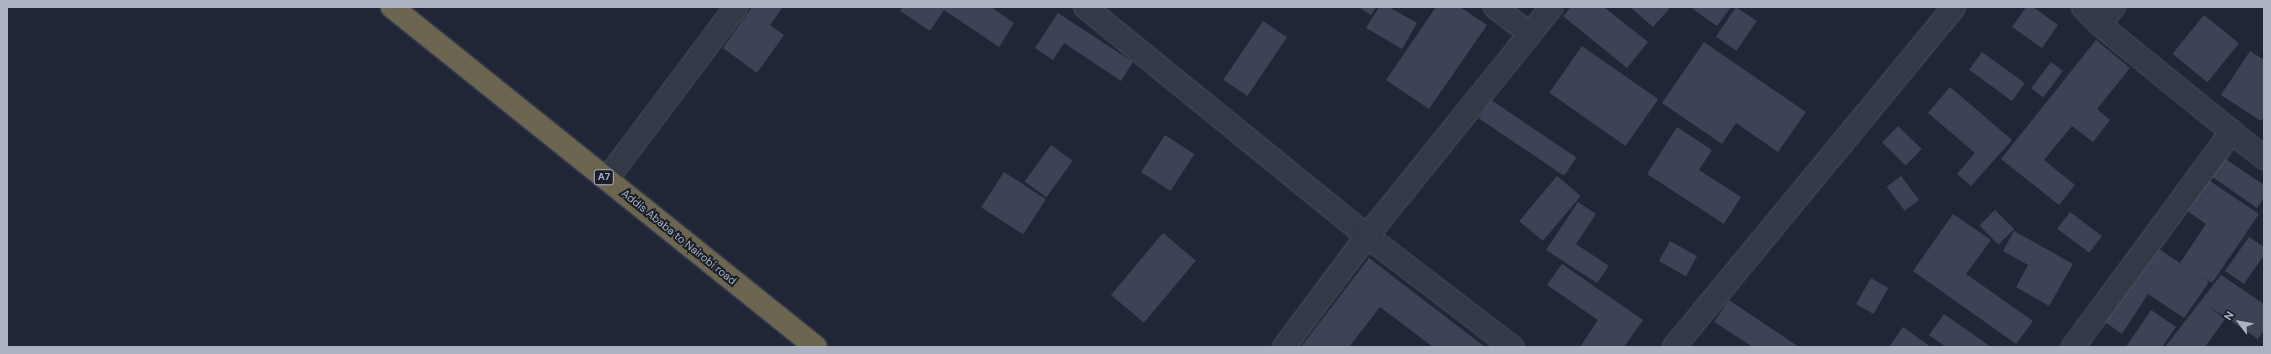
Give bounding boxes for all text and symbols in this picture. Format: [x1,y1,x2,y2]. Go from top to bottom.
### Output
road number: A7 [593,169,615,185]
street label: Addis Ababa to Nairobi road [619,187,739,287]
north arrow [2219,302,2259,342]
text: N [2221,309,2237,323]

